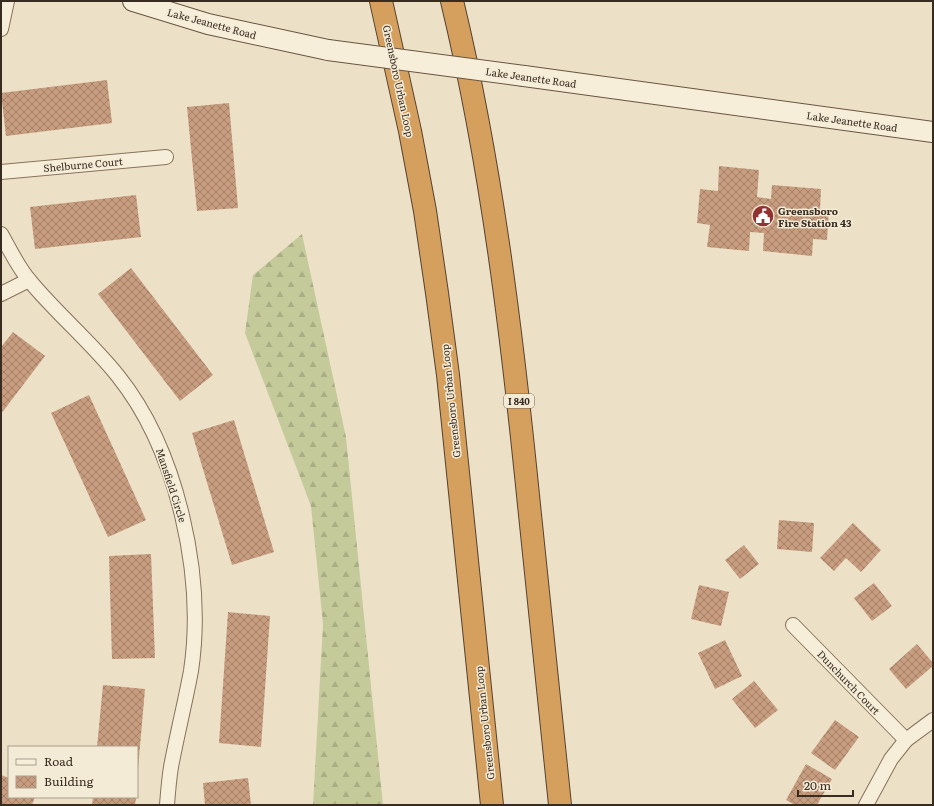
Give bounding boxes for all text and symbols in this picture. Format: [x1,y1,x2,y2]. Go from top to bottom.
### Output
street label: Lake Jeanette Road [166,4,258,42]
street label: Greensboro Urban Loop [380,24,418,138]
street label: Lake Jeanette Road [485,63,577,91]
street label: Lake Jeanette Road [806,107,898,135]
street label: Shelburne Court [43,153,123,175]
public building icon: Greensboro Fire Station 43 [750,203,776,229]
place label: Greensboro Fire Station 43 [778,203,852,230]
street label: Greensboro Urban Loop [437,343,463,459]
road number: I 840 [504,394,534,408]
street label: Mansfield Circle [153,446,191,524]
street label: Dunchurch Court [814,646,884,718]
street label: Greensboro Urban Loop [471,665,497,781]
legend [8,746,138,798]
text: Road [44,752,74,770]
text: Building [44,772,94,790]
scale bar [798,772,853,798]
text: 20 m [804,776,831,794]

